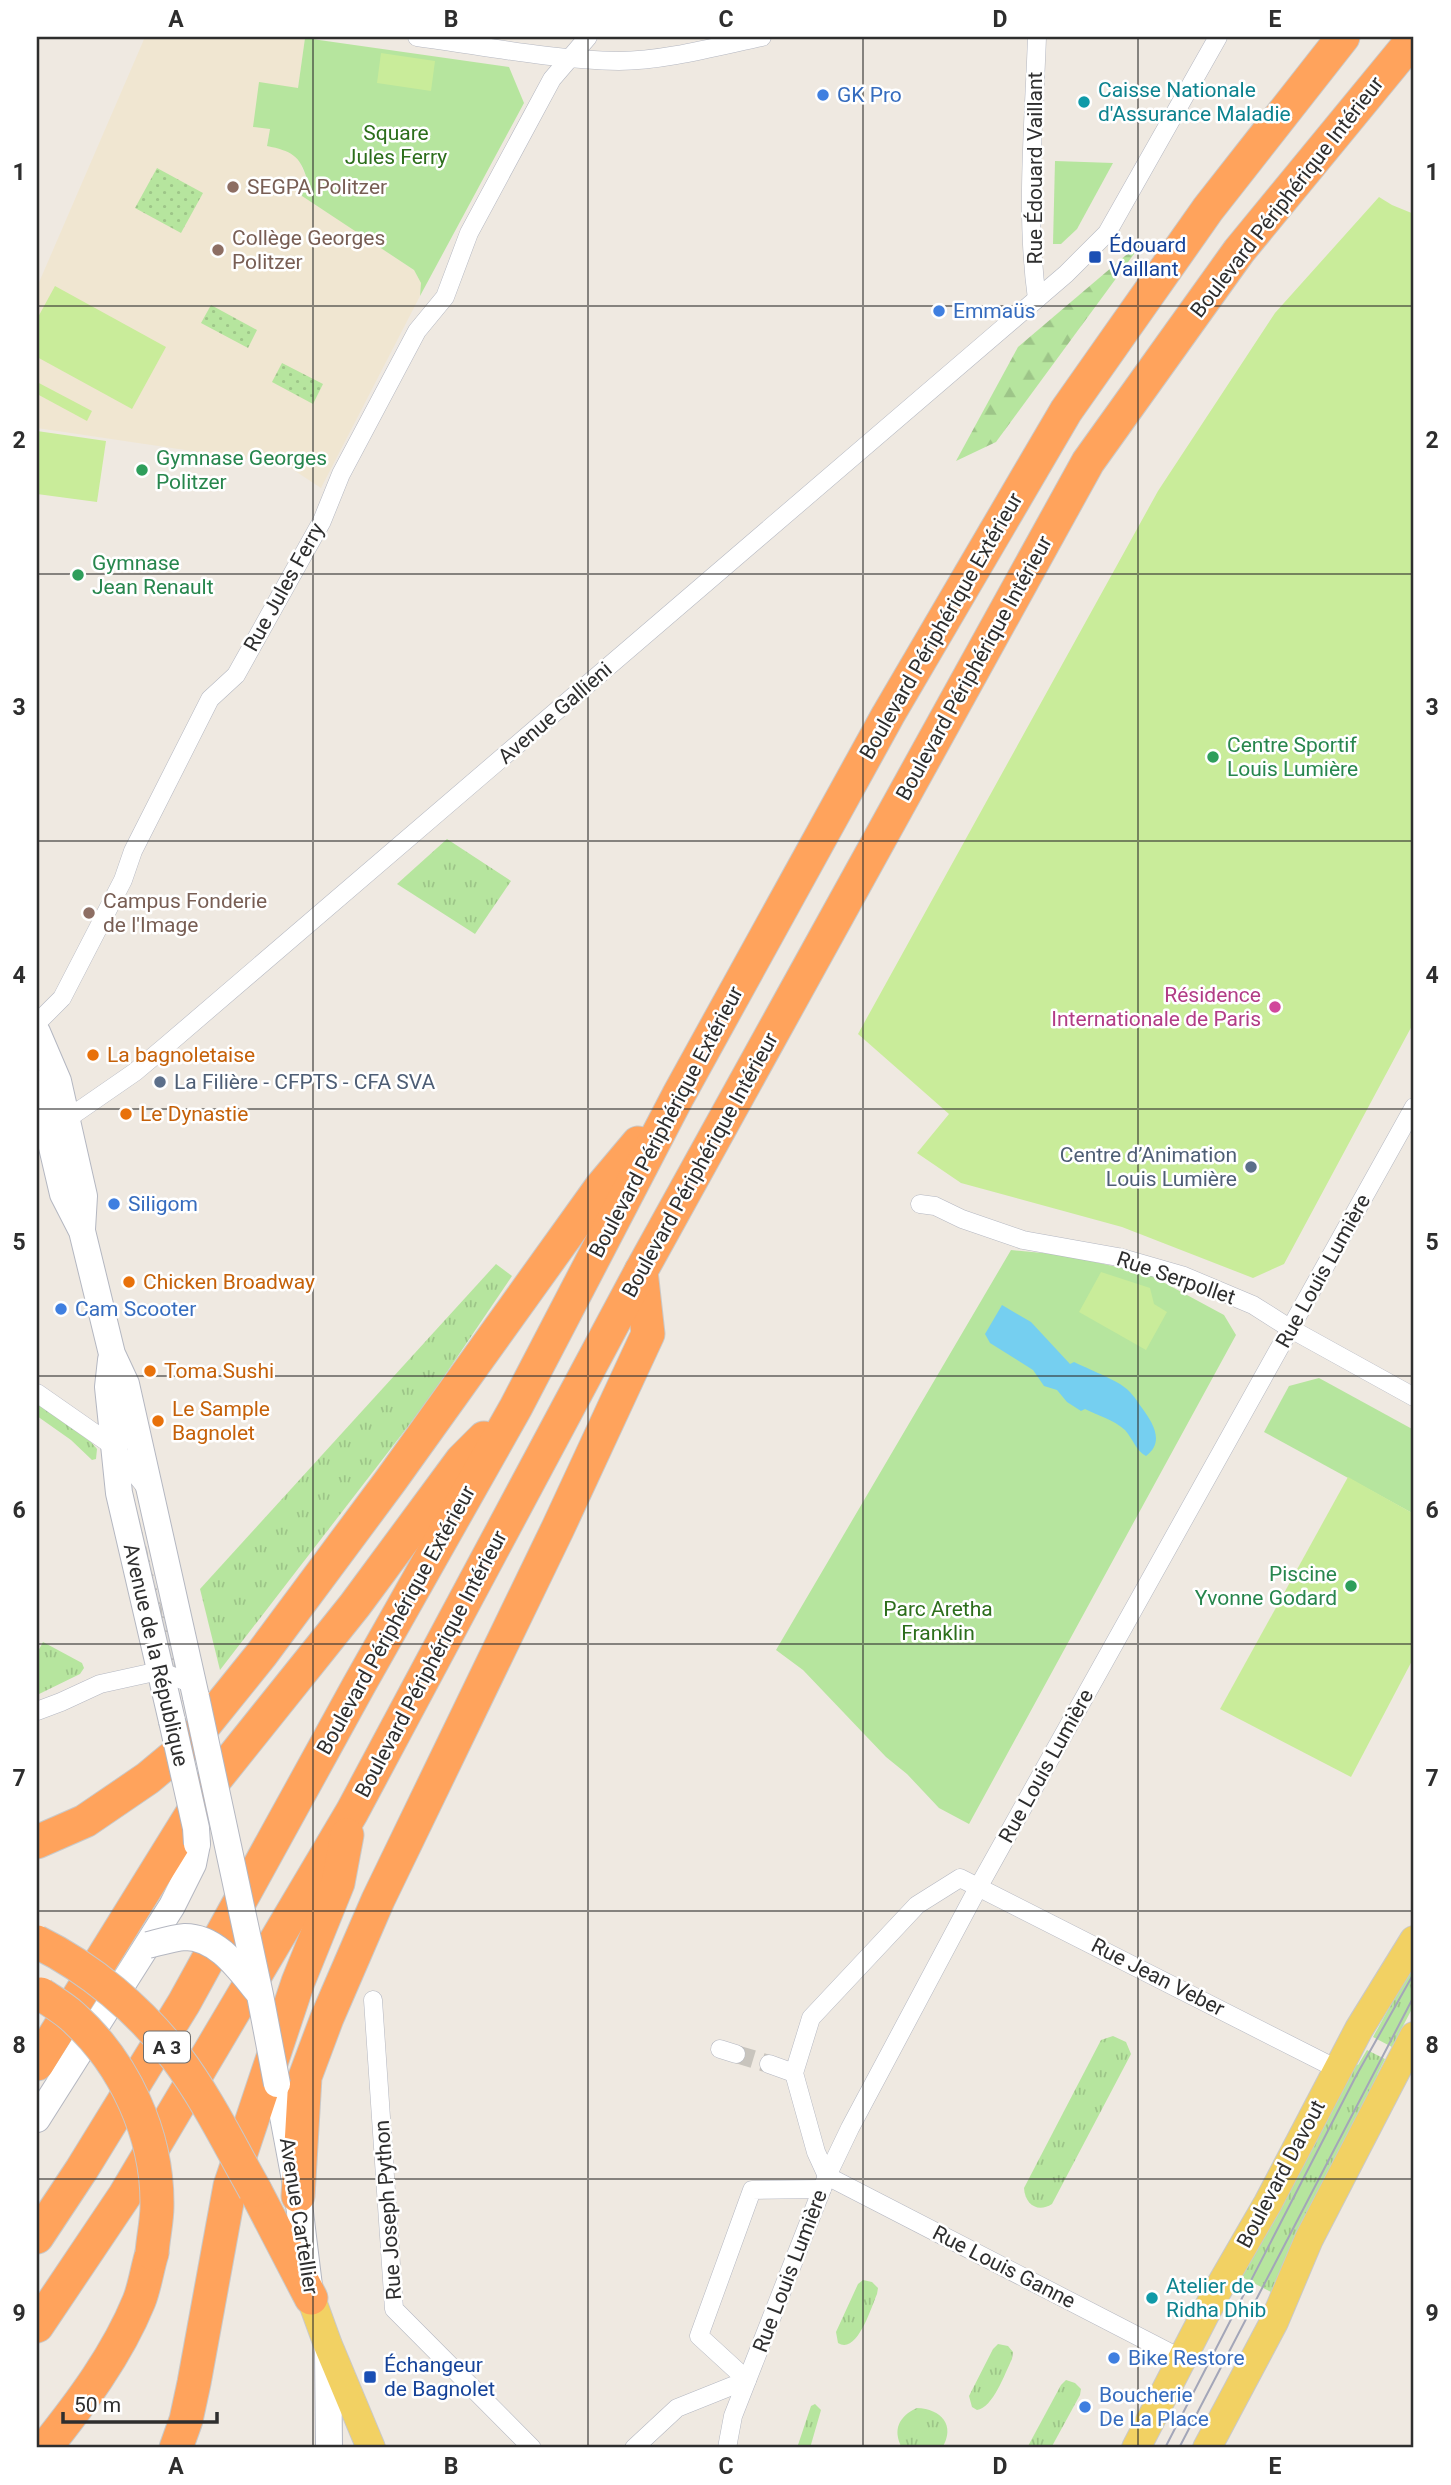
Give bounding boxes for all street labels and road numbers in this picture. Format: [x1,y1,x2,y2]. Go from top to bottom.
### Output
street label: Rue Édouard Vaillant [1023,71,1047,264]
street label: Boulevard Périphérique Intérieur [1186,72,1388,322]
street label: Boulevard Périphérique Extérieur [855,489,1027,763]
street label: Rue Jules Ferry [239,519,329,655]
street label: Boulevard Périphérique Intérieur [891,532,1057,804]
street label: Avenue Gallieni [493,657,617,769]
street label: Boulevard Périphérique Extérieur [584,982,748,1262]
street label: Boulevard Périphérique Intérieur [617,1029,783,1301]
street label: Rue Louis Lumière [1271,1190,1375,1352]
street label: Rue Serpollet [1114,1247,1238,1310]
street label: Boulevard Périphérique Extérieur [312,1481,480,1759]
street label: Boulevard Périphérique Intérieur [350,1527,512,1801]
street label: Avenue de la République [119,1541,193,1769]
street label: Rue Louis Lumière [994,1685,1098,1847]
street label: Rue Jean Veber [1088,1933,1228,2021]
road number: A 3 [144,2032,190,2062]
street label: Boulevard Davout [1232,2096,1330,2252]
street label: Rue Joseph Python [370,2119,406,2301]
street label: Avenue Cartellier [275,2136,323,2296]
street label: Rue Louis Lumière [748,2186,832,2356]
street label: Rue Louis Ganne [929,2221,1079,2313]

